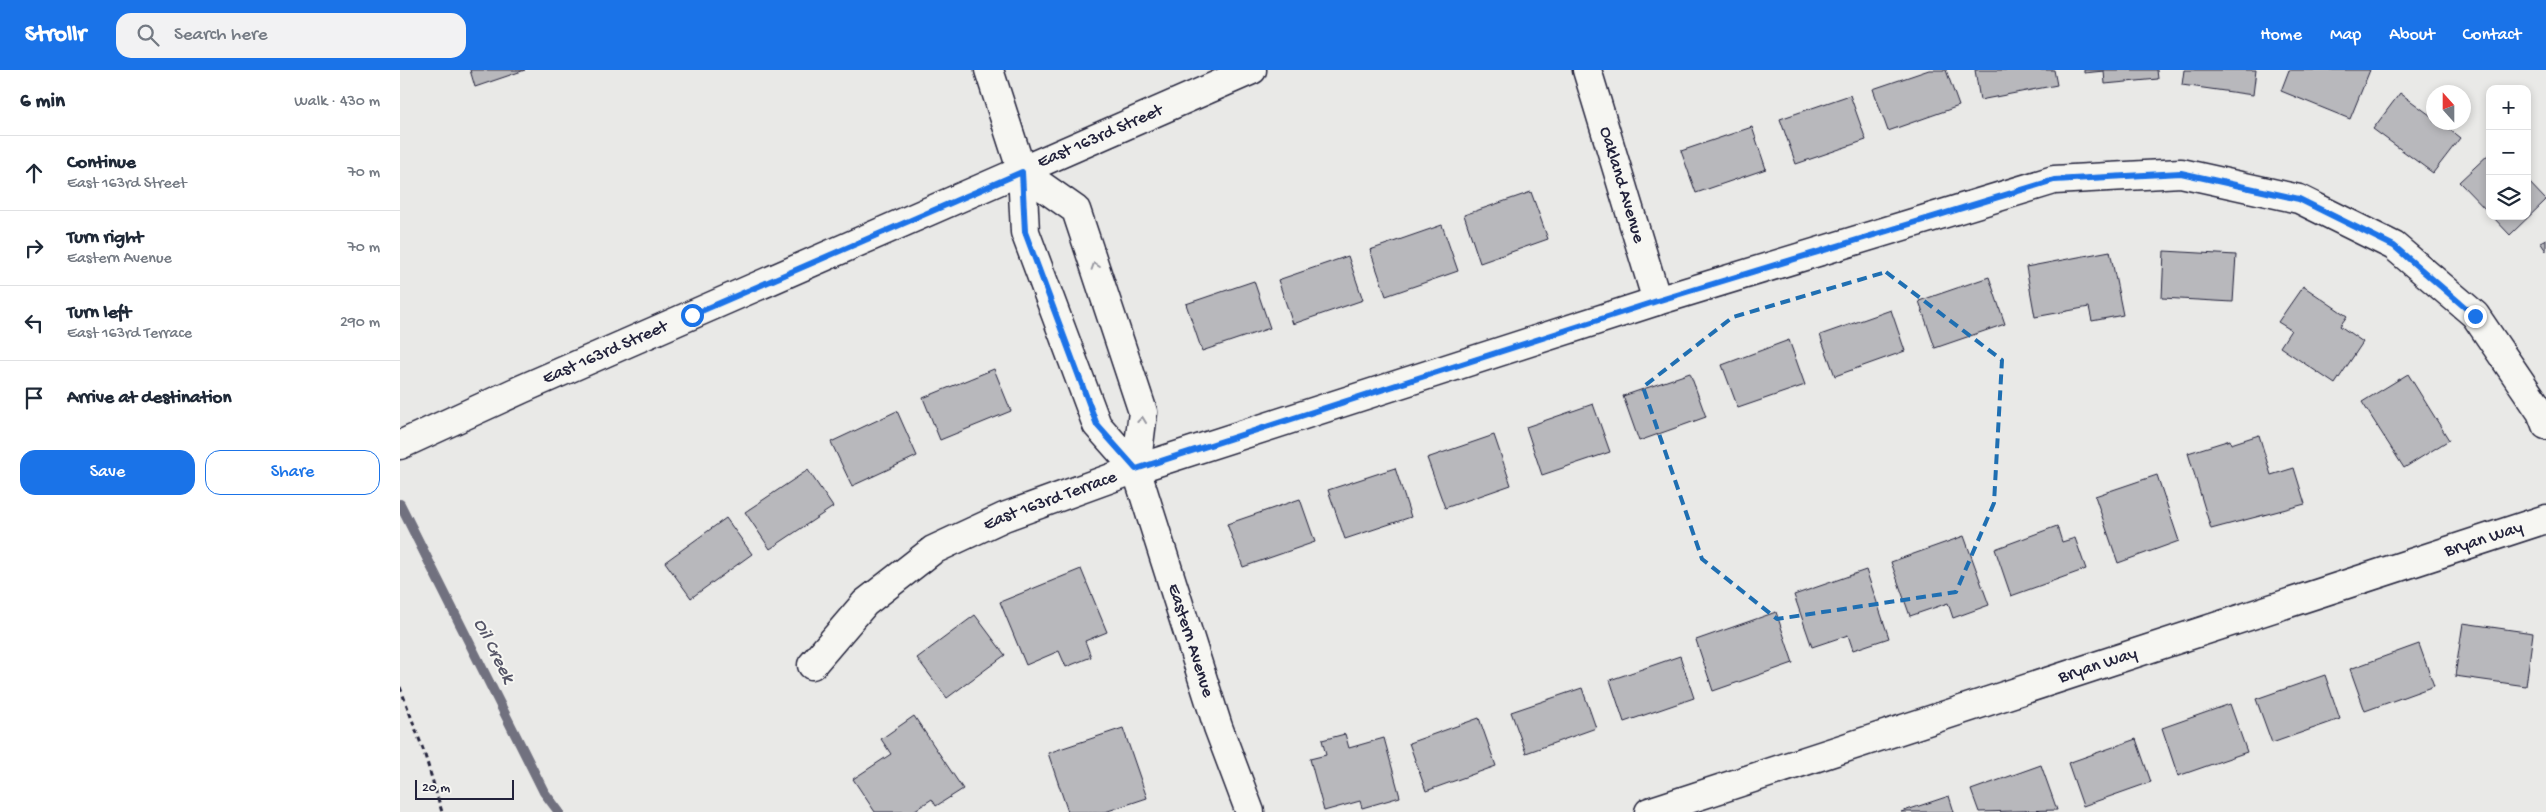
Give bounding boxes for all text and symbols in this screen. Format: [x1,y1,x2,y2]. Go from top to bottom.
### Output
search box [116,13,466,58]
text: Strollr [25,21,86,50]
icon: search [134,21,162,49]
text: Search here [174,24,268,47]
text: Home [2260,25,2302,46]
text: Map [2330,25,2361,46]
text: About [2389,25,2435,46]
text: Contact [2463,25,2521,46]
north arrow [2426,85,2471,130]
map controls [2486,85,2531,220]
button: + [2486,85,2531,130]
text: 6 min [20,90,65,115]
text: Walk · 430 m [294,93,380,112]
street label: East 163rd Street [1034,99,1167,173]
street label: Oakland Avenue [1594,124,1650,246]
button: − [2486,130,2531,175]
text: Continue [67,152,136,175]
icon: ahead [20,159,48,187]
text: 70 m [347,164,380,183]
text: East 163rd Street [67,175,186,194]
button: layers [2486,175,2531,220]
text: Turn right [67,227,143,250]
icon: right [20,234,48,262]
text: 70 m [347,239,380,258]
text: Eastern Avenue [67,250,172,269]
one-way arrow [1090,262,1100,271]
text: Turn left [67,302,131,325]
route start [681,304,704,327]
route end [2464,305,2487,328]
icon: left [20,309,48,337]
text: 290 m [340,314,380,333]
street label: East 163rd Street [539,315,672,389]
text: East 163rd Terrace [67,325,192,344]
icon: arrive [20,384,48,412]
text: Arrive at destination [67,387,231,410]
one-way arrow [1136,416,1147,424]
button: Save [20,450,195,495]
button: Share [205,450,380,495]
street label: East 163rd Terrace [980,466,1120,536]
street label: Bryan Way [2441,517,2526,562]
street label: Eastern Avenue [1163,581,1219,701]
water label: Oil Creek [467,615,520,688]
street label: Bryan Way [2055,643,2140,688]
scale bar [415,777,514,800]
text: 20 m [422,780,450,797]

